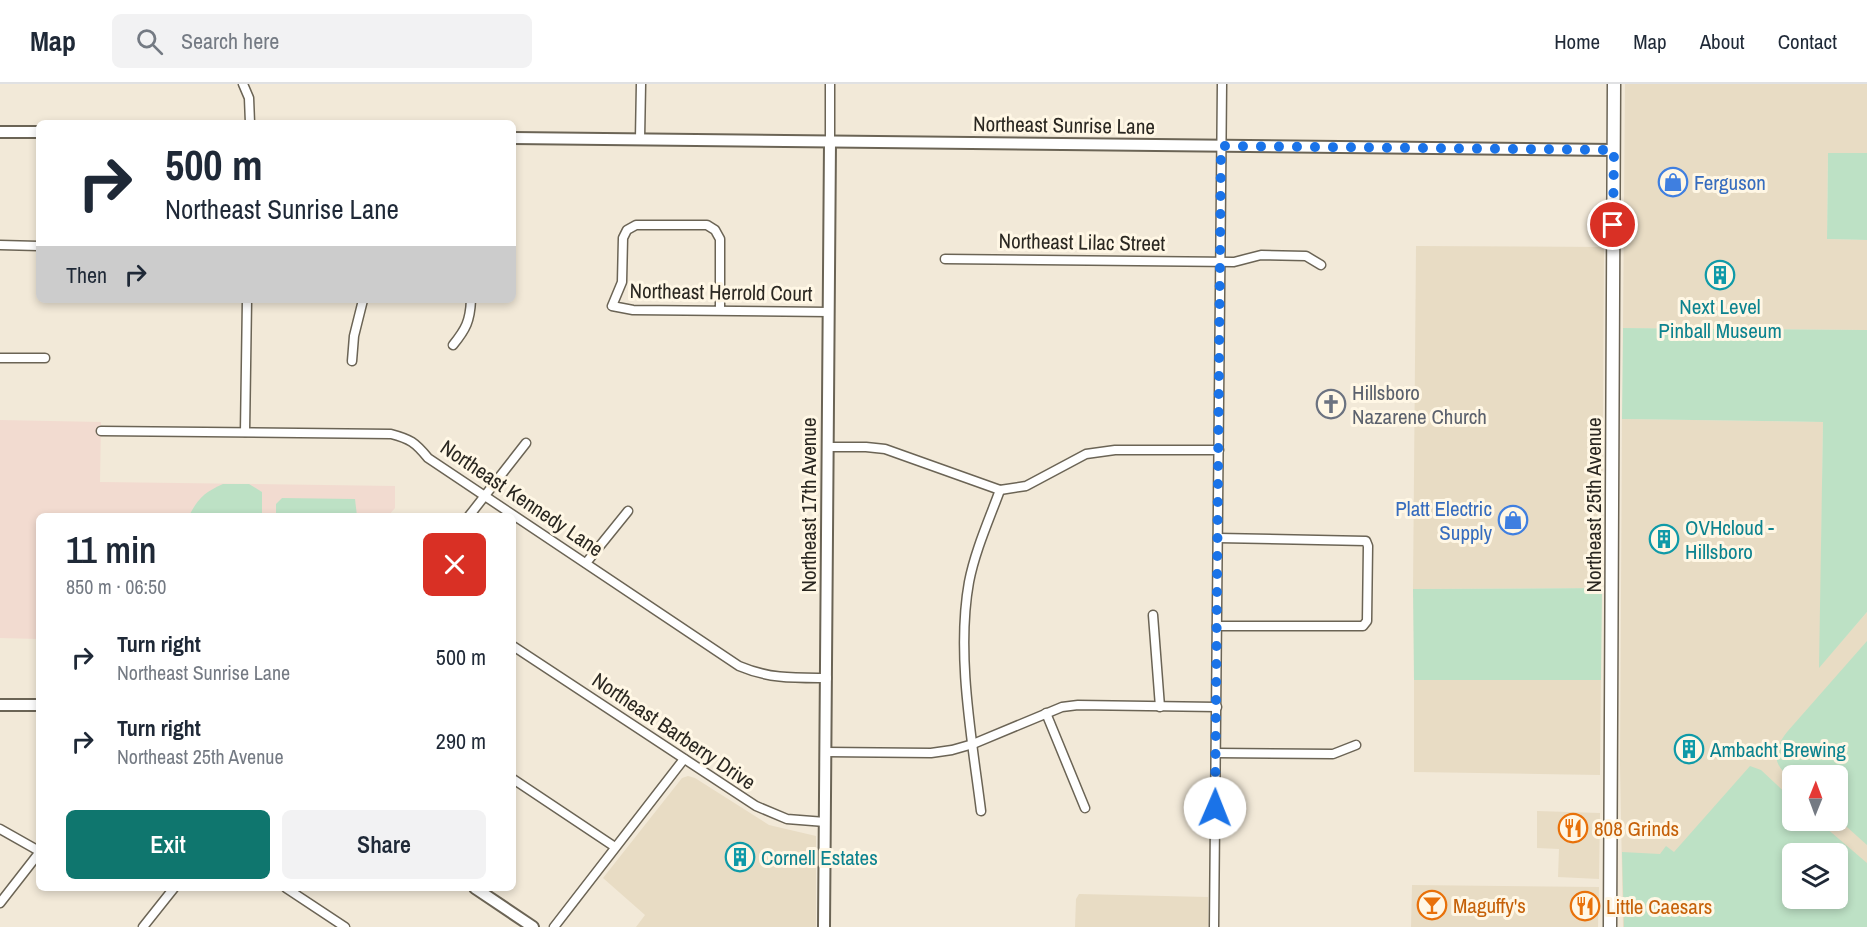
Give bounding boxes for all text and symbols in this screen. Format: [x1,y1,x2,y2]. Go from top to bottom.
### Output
search box [112,14,532,68]
text: Map [30,22,76,60]
icon: search [133,25,166,58]
text: Search here [181,26,279,56]
text: Home [1554,27,1600,56]
text: Map [1633,27,1667,56]
text: About [1700,27,1745,56]
text: Contact [1778,27,1837,56]
street label: Northeast Sunrise Lane [973,109,1155,141]
text: 500 m [165,137,263,193]
icon: right [66,144,144,222]
shop icon: Ferguson [1657,166,1689,198]
place label: Ferguson [1694,168,1766,197]
text: Northeast Sunrise Lane [165,191,399,227]
pin [1587,199,1638,250]
icon: arrive [1596,208,1629,241]
street label: Northeast Lilac Street [998,226,1166,258]
icon: right [119,258,152,291]
building icon: Next Level Pinball Museum [1704,259,1736,291]
text: Then [66,260,107,290]
street label: Northeast Herrold Court [629,276,813,308]
place label: Next Level Pinball Museum [1658,292,1782,345]
place label: Hillsboro Nazarene Church [1352,378,1487,431]
church icon: Hillsboro Nazarene Church [1315,388,1347,420]
street label: Northeast 17th Avenue [794,418,823,592]
street label: Northeast 25th Avenue [1579,418,1608,592]
street label: Northeast Kennedy Lane [435,433,609,563]
place label: Platt Electric Supply [1395,494,1492,547]
shop icon: Platt Electric Supply [1497,504,1529,536]
place label: OVHcloud - Hillsboro [1685,513,1774,566]
building icon: OVHcloud - Hillsboro [1648,523,1680,555]
text: 11 min [66,526,157,574]
button: close [423,533,486,596]
text: 850 m · 06:50 [66,573,166,600]
text: Turn right [117,629,201,659]
icon: right [66,641,99,674]
text: 500 m [436,642,486,672]
text: Northeast Sunrise Lane [117,659,290,686]
street label: Northeast Barberry Drive [587,665,761,797]
text: Turn right [117,713,201,743]
icon: right [66,725,99,758]
text: 290 m [436,726,486,756]
building icon: Ambacht Brewing [1673,733,1705,765]
place label: Ambacht Brewing [1709,735,1846,764]
text: Northeast 25th Avenue [117,743,284,770]
north arrow [1782,765,1848,831]
map controls [1782,765,1848,909]
position arrow [1183,776,1247,840]
button: Exit [66,810,270,879]
button: Share [282,810,486,879]
restaurant icon: 808 Grinds [1557,812,1589,844]
place label: 808 Grinds [1594,814,1679,843]
building icon: Cornell Estates [724,841,756,873]
place label: Cornell Estates [761,843,878,872]
button: layers [1782,843,1848,909]
bar icon: Maguffy's [1416,889,1448,921]
restaurant icon: Little Caesars [1569,890,1601,922]
place label: Maguffy's [1453,891,1526,920]
place label: Little Caesars [1606,892,1712,921]

